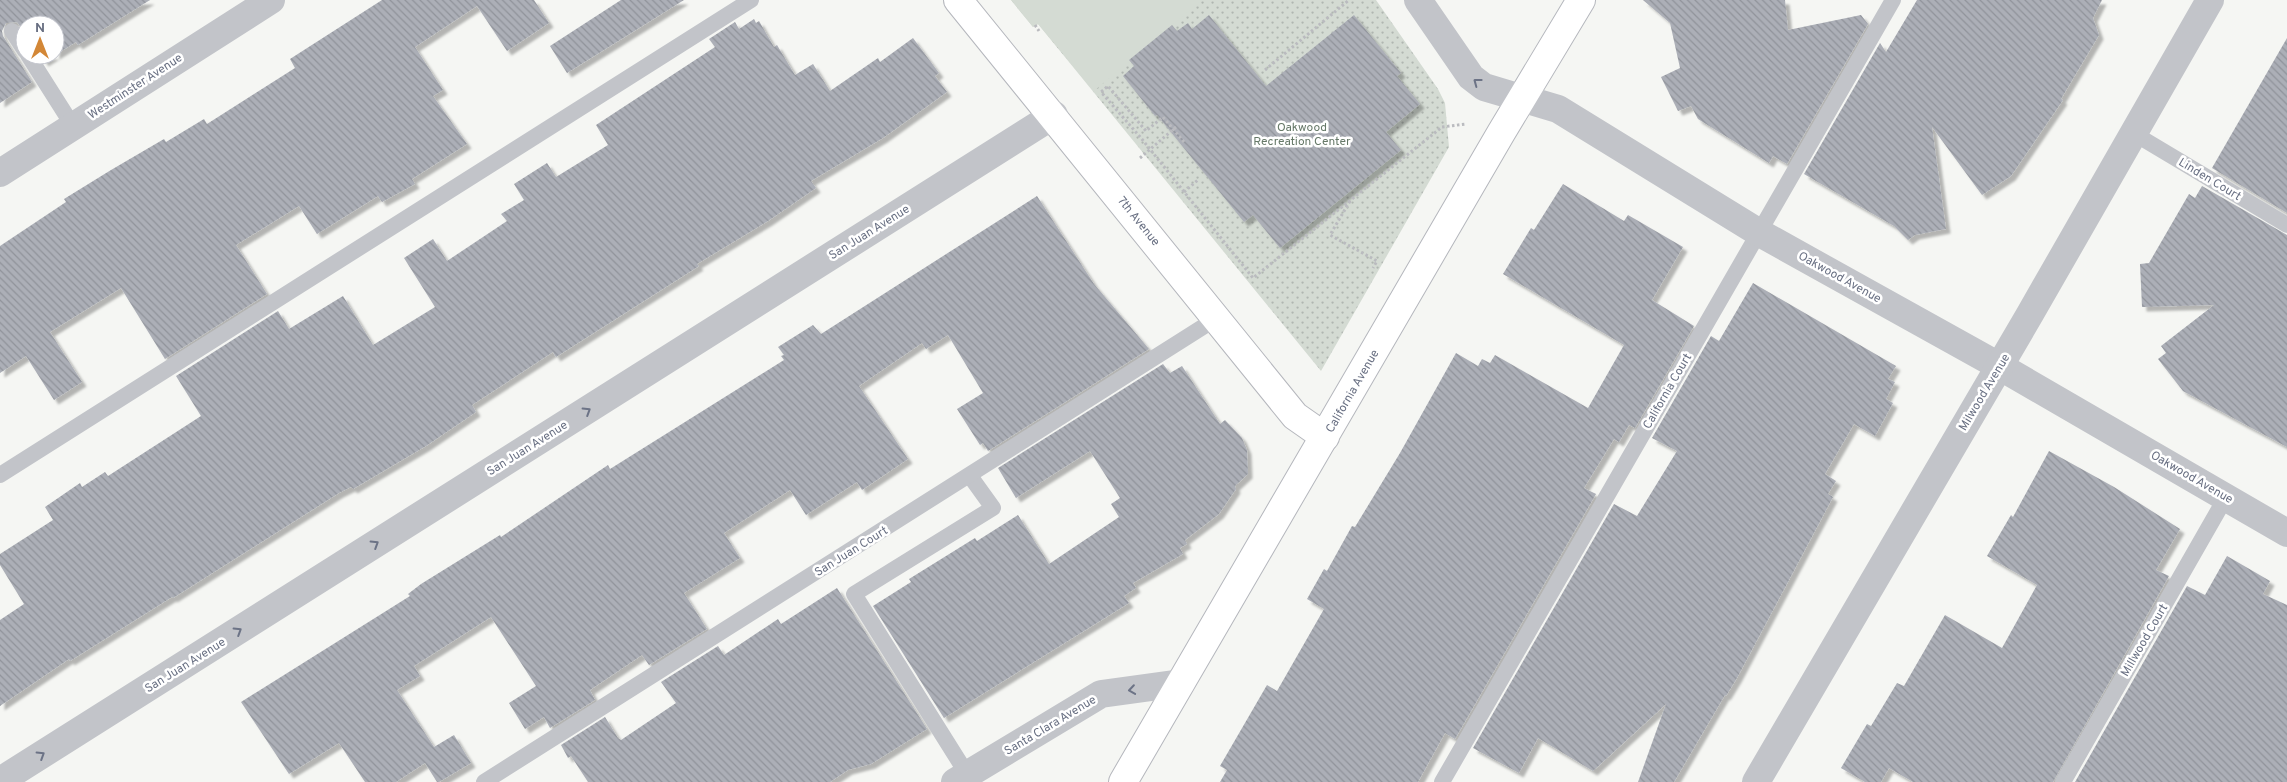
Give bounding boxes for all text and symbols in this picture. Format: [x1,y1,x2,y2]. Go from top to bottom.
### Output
north arrow [15,15,65,65]
text: N [35,20,45,37]
street label: Westminster Avenue [85,50,186,123]
one-way arrow [1473,79,1483,88]
park label: Oakwood Recreation Center [1253,120,1351,150]
street label: Linden Court [2175,155,2244,205]
street label: 7th Avenue [1113,194,1163,250]
street label: San Juan Avenue [826,202,913,264]
street label: Oakwood Avenue [1795,248,1884,307]
street label: California Avenue [1322,347,1383,436]
street label: California Court [1640,351,1696,432]
street label: Milwood Avenue [1956,351,2014,434]
one-way arrow [581,407,590,417]
street label: San Juan Avenue [484,418,571,480]
street label: Oakwood Avenue [2147,448,2236,508]
street label: San Juan Court [812,523,891,581]
one-way arrow [370,541,379,550]
street label: Millwood Court [2118,601,2172,680]
one-way arrow [232,628,241,637]
street label: San Juan Avenue [142,635,229,697]
one-way arrow [1128,684,1136,695]
street label: Santa Clara Avenue [1002,692,1099,760]
one-way arrow [36,752,45,761]

